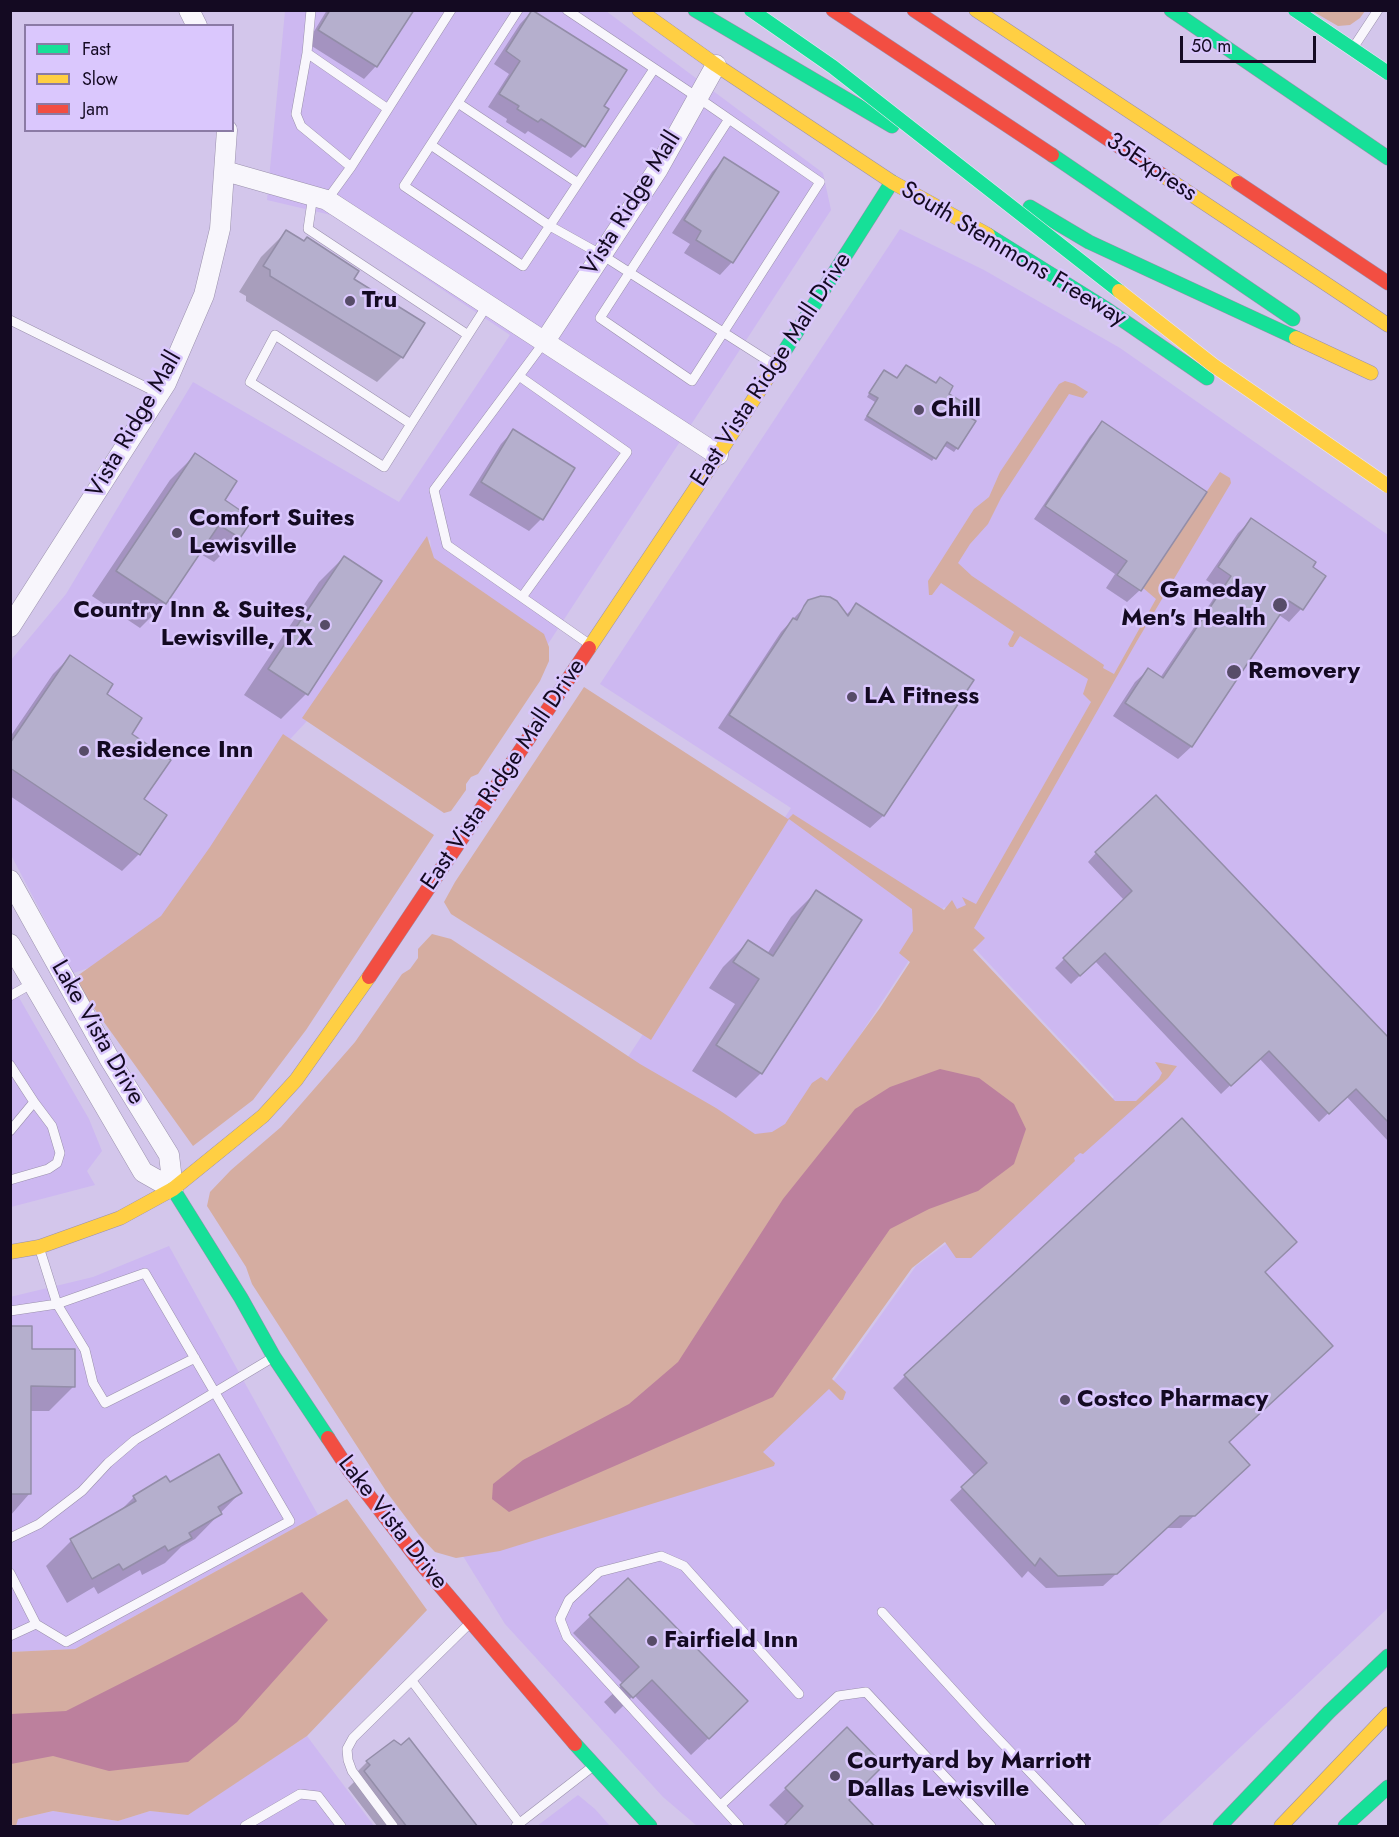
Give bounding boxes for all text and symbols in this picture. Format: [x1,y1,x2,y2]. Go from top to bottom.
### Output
legend [24,24,234,132]
scale bar [1183,24,1320,62]
text: 50 m [1191,33,1231,59]
text: Fast [82,36,111,62]
text: Slow [82,66,118,92]
text: Jam [82,96,109,122]
street label: Vista Ridge Mall [576,126,688,282]
street label: 35Express [1100,127,1202,209]
street label: South Stemmons Freeway [895,176,1131,334]
street label: East Vista Ridge Mall Drive [686,248,858,492]
place label: Tru [362,287,397,315]
marker: Tru [343,294,357,308]
street label: Vista Ridge Mall [81,346,189,504]
place label: Chill [931,396,981,424]
marker: Chill [912,403,926,417]
place label: Comfort Suites Lewisville [189,505,355,561]
marker: Comfort Suites Lewisville [170,526,184,540]
place label: Gameday Men's Health [1121,577,1266,633]
marker: Gameday Men's Health [1271,596,1289,614]
place label: Country Inn & Suites, Lewisville, TX [73,597,313,653]
marker: Country Inn & Suites, Lewisville, TX [318,618,332,632]
street label: East Vista Ridge Mall Drive [416,654,592,896]
place label: Removery [1248,658,1360,686]
marker: Removery [1225,663,1243,681]
place label: LA Fitness [864,683,979,711]
marker: LA Fitness [845,690,859,704]
place label: Residence Inn [96,737,253,765]
marker: Residence Inn [77,744,91,758]
street label: Lake Vista Drive [44,956,150,1110]
place label: Costco Pharmacy [1077,1386,1268,1414]
marker: Costco Pharmacy [1058,1393,1072,1407]
street label: Lake Vista Drive [331,1450,453,1596]
place label: Fairfield Inn [664,1627,798,1655]
marker: Fairfield Inn [645,1634,659,1648]
place label: Courtyard by Marriott Dallas Lewisville [847,1748,1091,1804]
marker: Courtyard by Marriott Dallas Lewisville [828,1769,842,1783]

